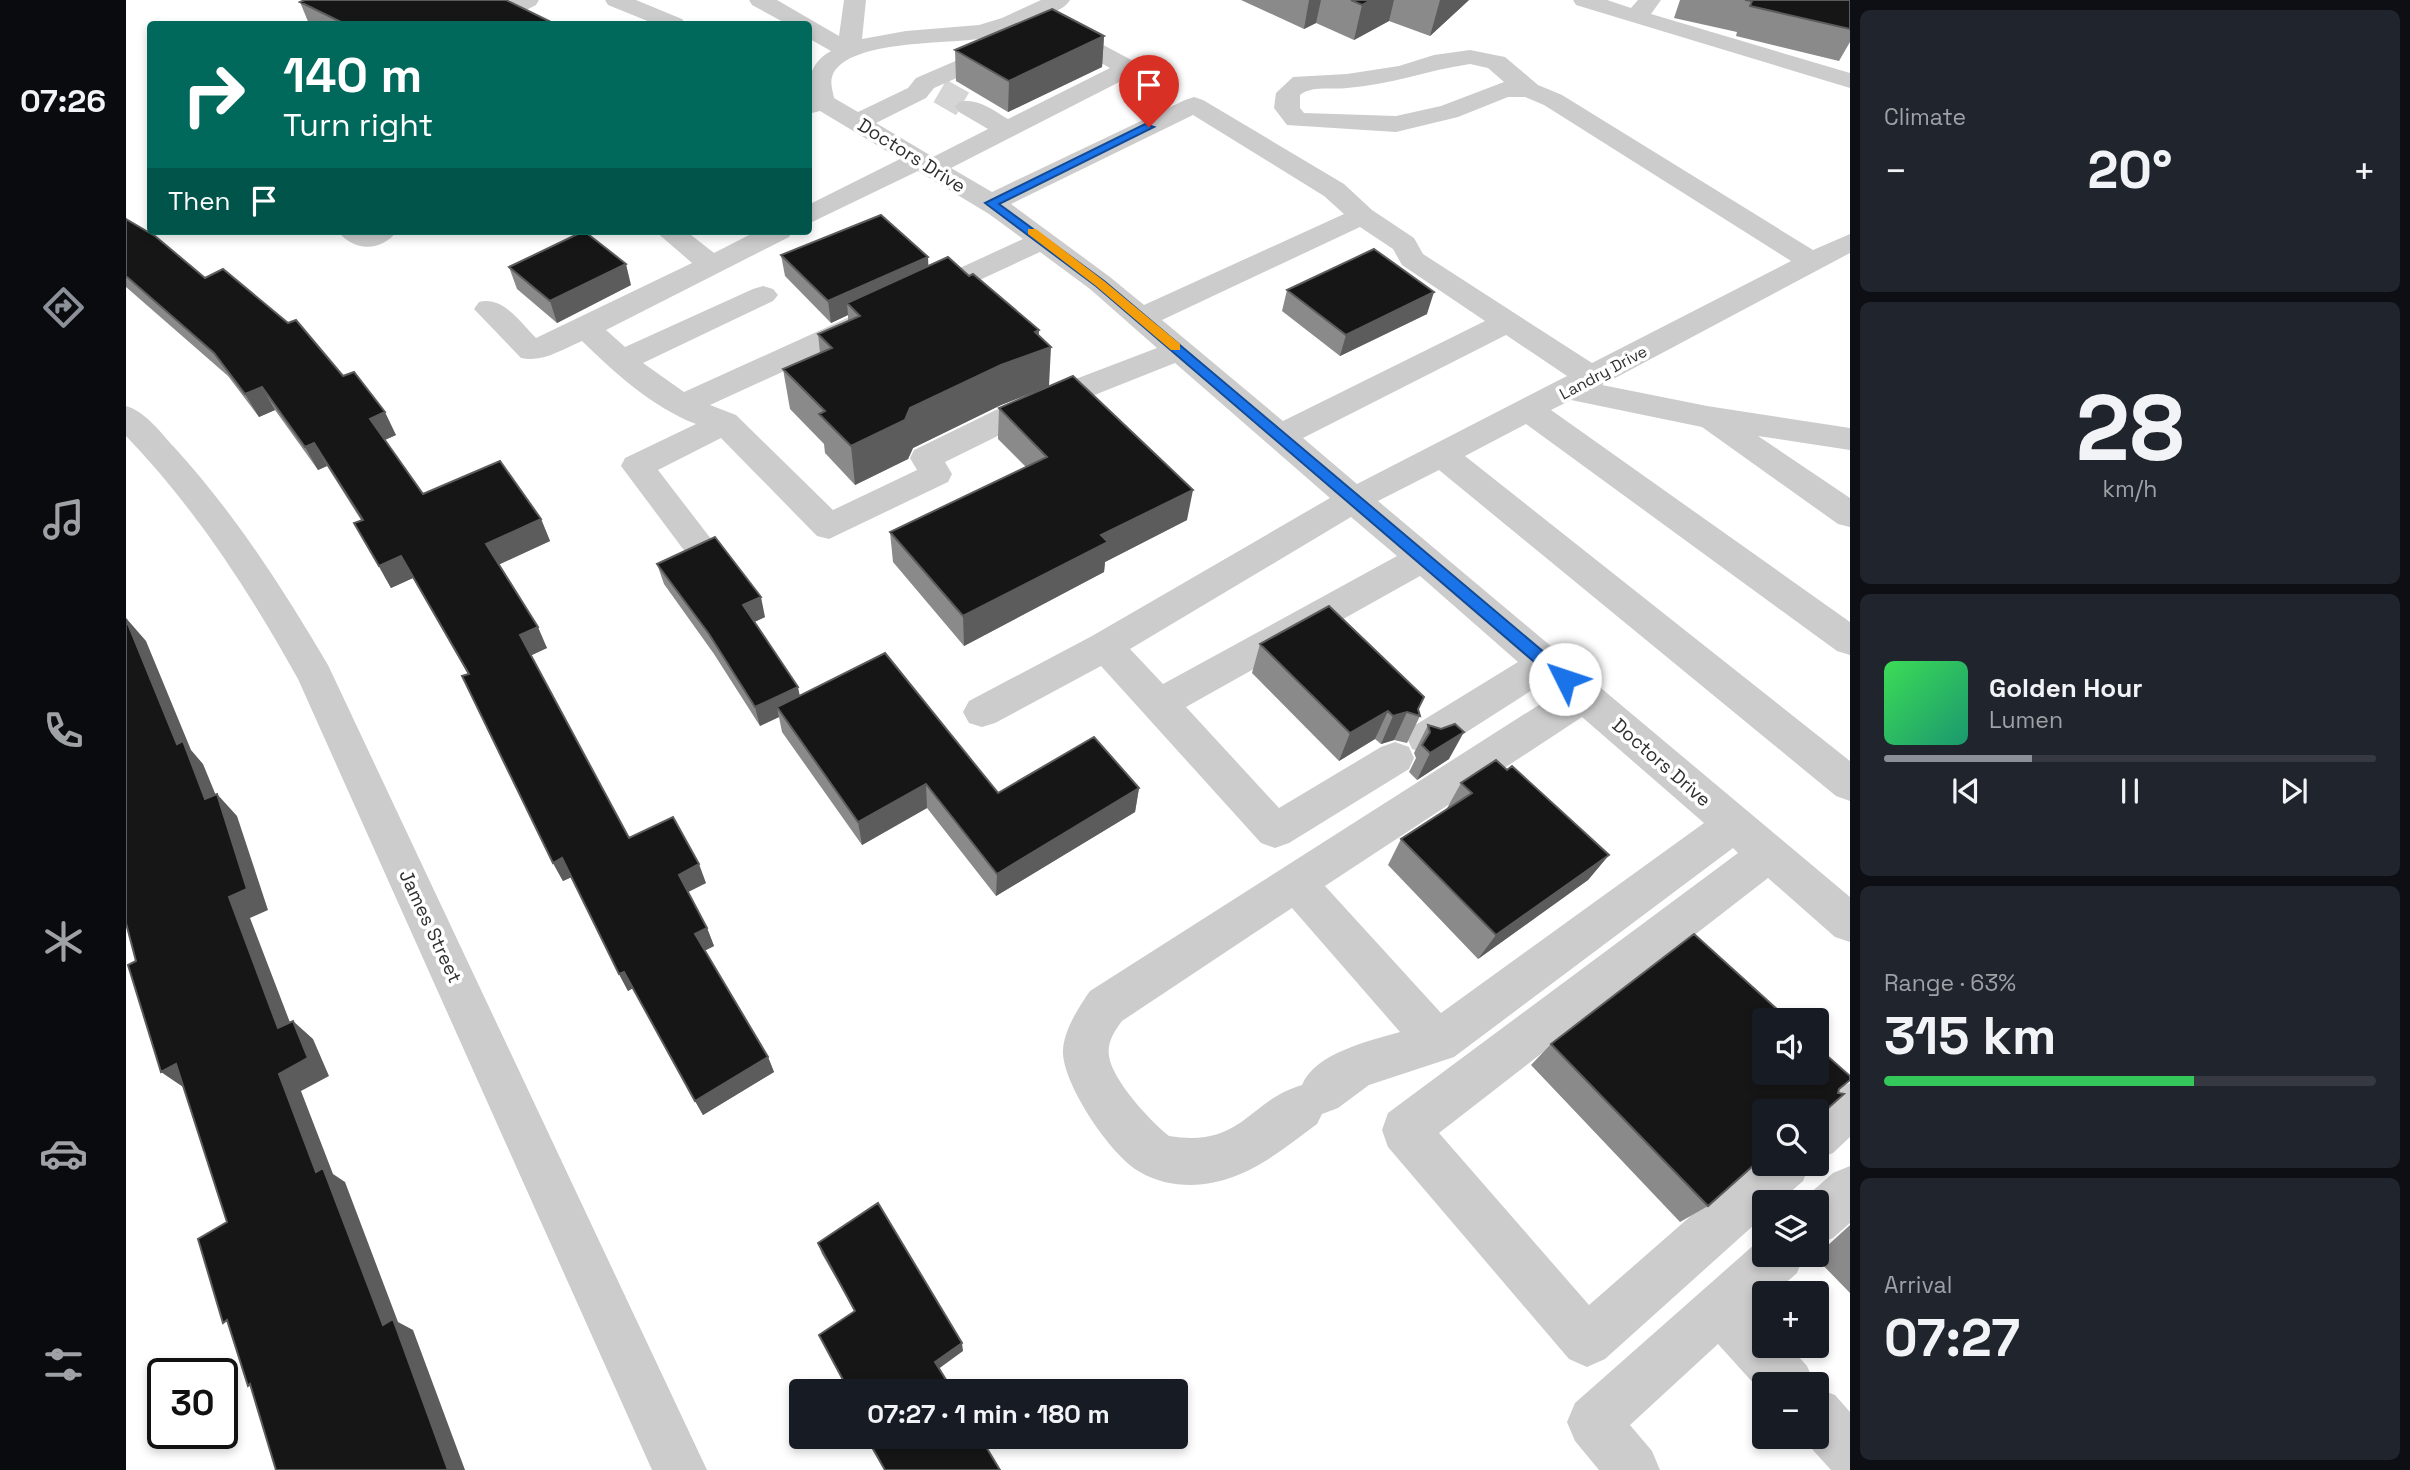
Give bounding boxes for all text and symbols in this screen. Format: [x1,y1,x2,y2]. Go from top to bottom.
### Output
text: 140 m [283,44,422,106]
icon: right [168,49,259,140]
pin [1119,55,1179,127]
icon: arrive [1130,66,1168,104]
text: 07:26 [20,81,106,121]
text: Climate [1884,102,1966,132]
text: Turn right [283,105,433,145]
street label: Doctors Drive [853,112,970,199]
text: 20° [2087,137,2173,203]
text: − [1884,147,1908,195]
text: + [2352,147,2376,195]
icon: arrive [245,182,283,220]
text: Then [168,184,231,218]
icon: directions [39,283,88,332]
street label: Landry Drive [1556,341,1651,404]
text: 28 [2076,370,2184,487]
text: km/h [2103,474,2157,504]
icon: music [39,495,88,544]
position arrow [1528,642,1602,716]
text: Golden Hour [1989,671,2143,705]
text: Lumen [1989,705,2063,735]
icon: phone [39,706,88,755]
street label: Doctors Drive [1607,713,1716,812]
icon: previous [1947,772,1985,810]
icon: pause [2111,772,2149,810]
icon: next [2275,772,2313,810]
street label: James Street [393,866,468,987]
icon: climate [39,917,88,966]
text: Range · 63% [1884,968,2016,998]
text: 315 km [1884,1003,2056,1069]
map controls [1752,1008,1829,1449]
button: sound [1752,1008,1829,1085]
button: search [1752,1099,1829,1176]
icon: car [39,1129,88,1178]
button: layers [1752,1190,1829,1267]
text: Arrival [1884,1270,1952,1300]
button: + [1752,1281,1829,1358]
text: 07:27 [1884,1305,2020,1371]
icon: filters [39,1340,88,1389]
speed limit sign: 30 [147,1358,238,1449]
button: − [1752,1372,1829,1449]
text: 07:27 · 1 min · 180 m [867,1397,1110,1431]

